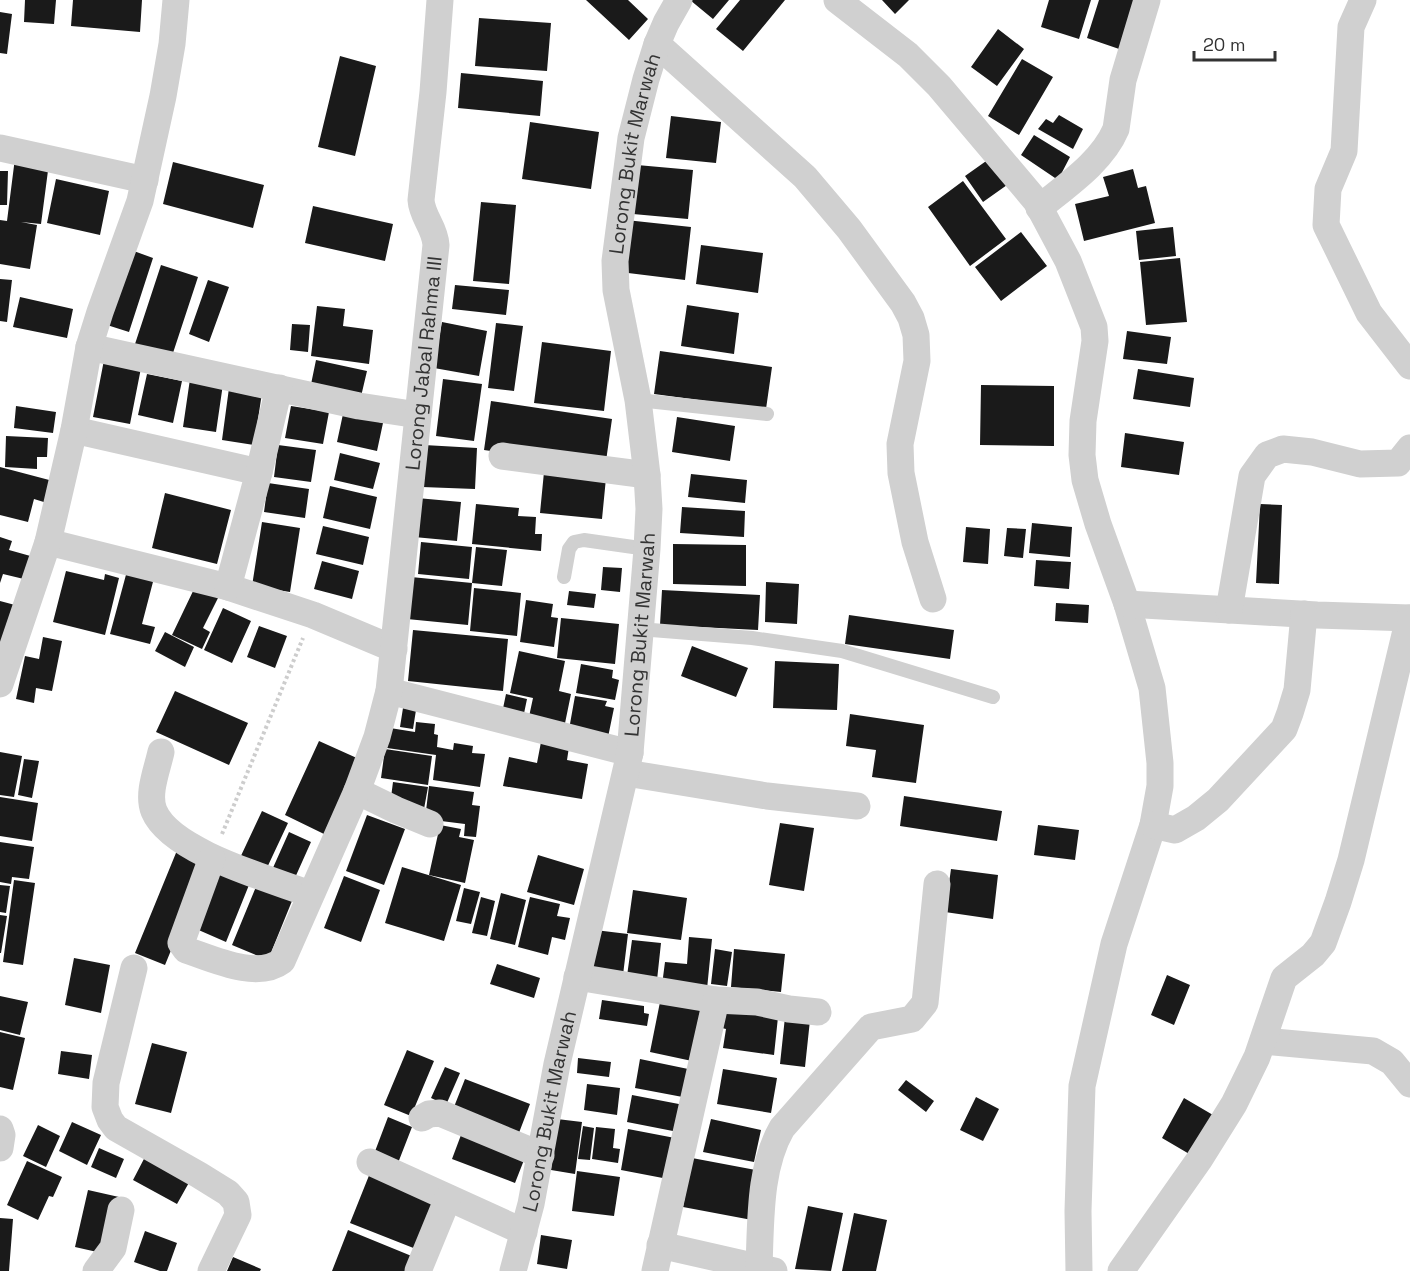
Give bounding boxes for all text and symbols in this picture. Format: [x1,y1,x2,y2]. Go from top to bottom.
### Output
scale bar [1194,24,1275,62]
text: 20 m [1203,33,1246,56]
street label: Lorong Bukit Marwah [603,50,666,256]
street label: Lorong Jabal Rahma III [399,255,448,472]
street label: Lorong Bukit Marwah [618,532,661,738]
street label: Lorong Bukit Marwah [516,1008,582,1215]

